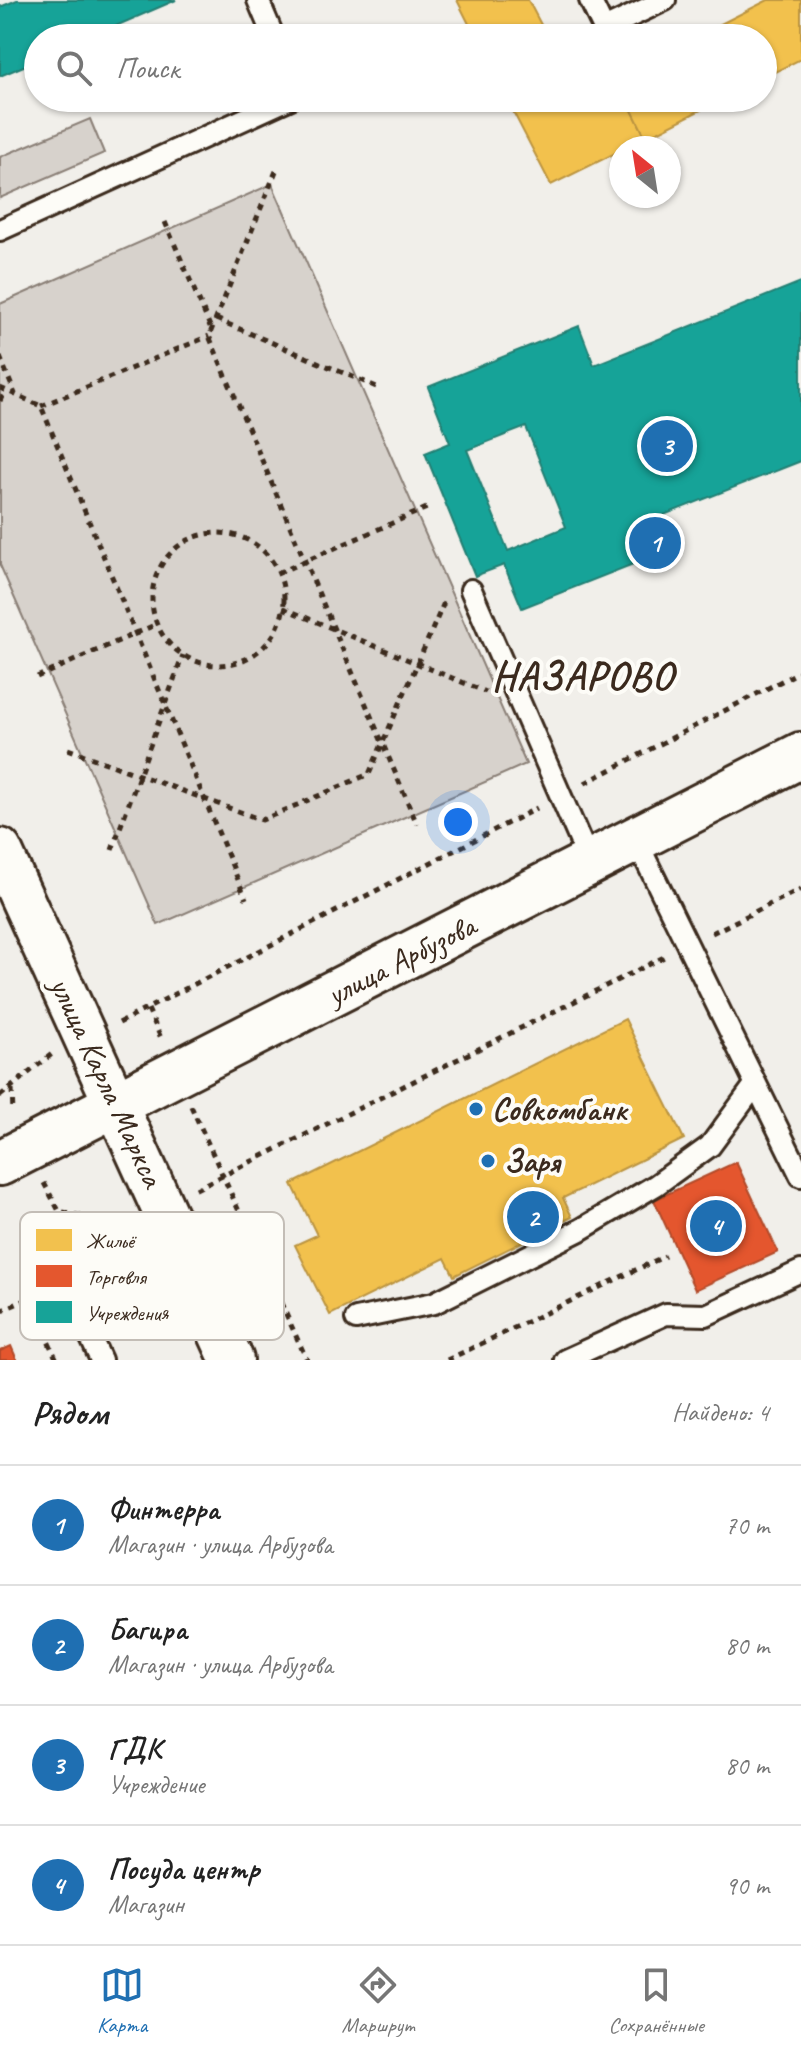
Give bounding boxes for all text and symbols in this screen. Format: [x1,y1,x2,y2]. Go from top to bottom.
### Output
search box [24,24,777,112]
icon: search [52,46,96,90]
text: Поиск [116,49,179,87]
north arrow [609,136,681,208]
pin: 3 [641,416,693,476]
pin: 1 [629,513,681,573]
district label: НАЗАРОВО [492,651,677,701]
your location [438,802,478,842]
street label: улица Арбузова [318,904,485,1016]
street label: улица Карла Маркса [40,969,174,1195]
place label: Совкомбанк [492,1089,629,1130]
marker: Совкомбанк [467,1100,485,1118]
place label: Заря [504,1141,562,1182]
marker: Заря [479,1152,497,1170]
pin: 2 [507,1187,559,1247]
pin: 4 [690,1196,742,1256]
legend [20,1212,284,1340]
text: Жильё [86,1227,138,1255]
text: Торговля [86,1263,147,1291]
text: Учреждения [86,1299,169,1327]
text: Рядом [32,1391,108,1434]
text: Найдено: 4 [672,1396,769,1429]
text: Финтерра [108,1490,219,1528]
text: 1 [52,1509,64,1542]
text: 70 m [725,1509,769,1542]
text: Магазин · улица Арбузова [108,1528,333,1561]
text: Багира [108,1610,187,1648]
text: 2 [52,1629,64,1662]
text: 80 m [725,1629,769,1662]
text: Магазин · улица Арбузова [108,1648,333,1681]
text: ГДК [108,1730,162,1768]
text: 3 [52,1749,64,1782]
text: 80 m [725,1749,769,1782]
text: Учреждение [108,1768,204,1801]
text: Посуда центр [108,1850,260,1888]
text: 4 [52,1869,64,1902]
text: 90 m [725,1869,769,1902]
text: Магазин [108,1888,184,1921]
tab: Карта [97,1963,147,2039]
tab: Маршрут [342,1963,414,2039]
tab: Сохранённые [608,1963,704,2039]

